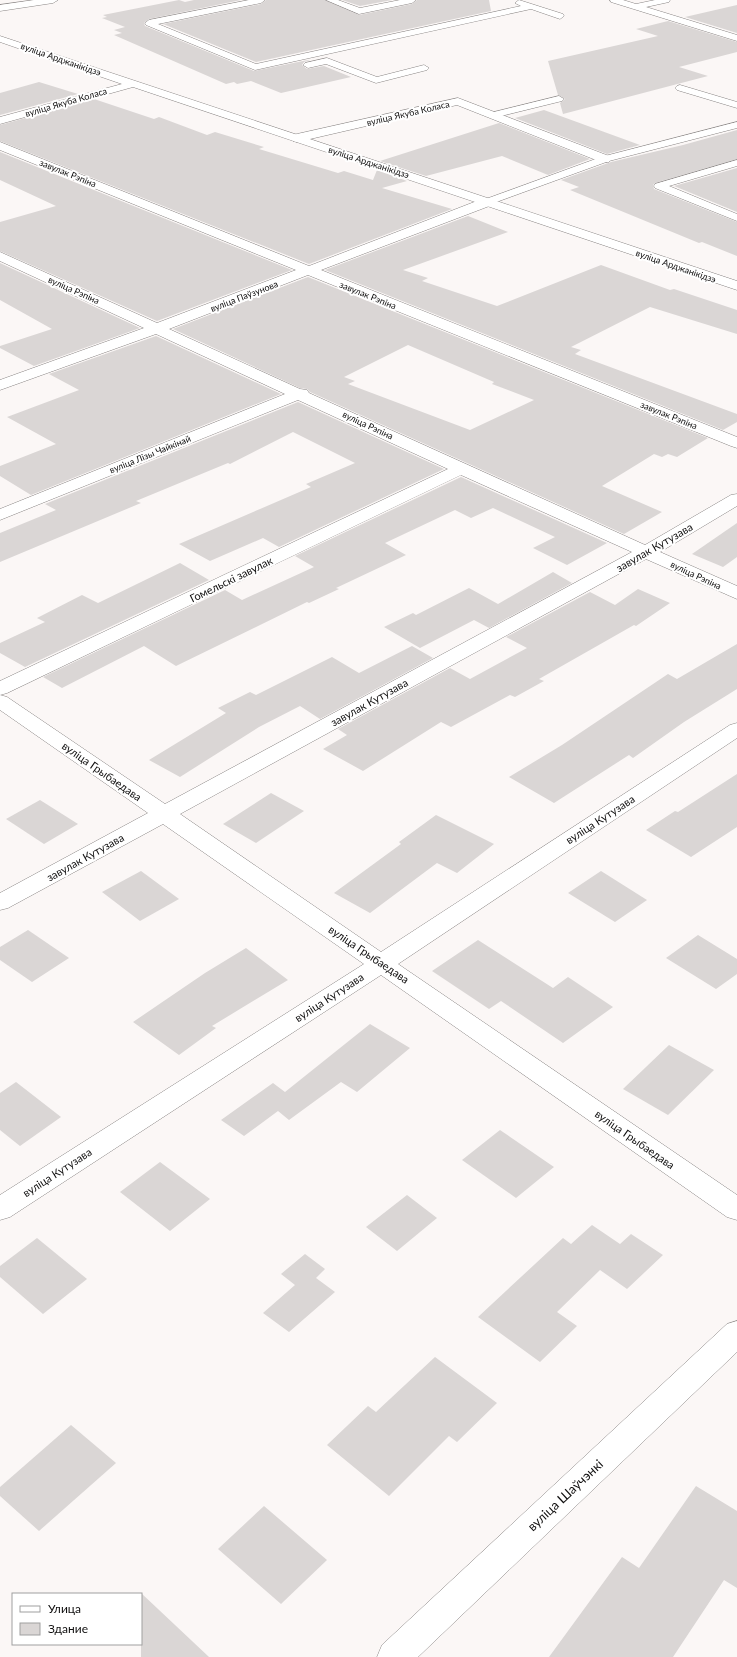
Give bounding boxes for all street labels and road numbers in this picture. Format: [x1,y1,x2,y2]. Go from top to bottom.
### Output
street label: вуліца Арджанікідзэ [19,40,103,78]
street label: вуліца Якуба Коласа [24,85,108,119]
street label: вуліца Якуба Коласа [366,98,450,128]
street label: вуліца Арджанікідзэ [327,144,411,180]
street label: завулак Рэпіна [38,157,98,189]
street label: вуліца Арджанікідзэ [634,247,718,285]
street label: вуліца Рэпіна [47,274,101,306]
street label: вуліца Паўзунова [209,278,279,314]
street label: завулак Рэпіна [338,279,398,311]
street label: завулак Рэпіна [639,399,699,431]
street label: вуліца Рэпіна [341,408,395,442]
street label: вуліца Лізы Чайкінай [108,433,192,475]
street label: завулак Кутузава [613,520,695,574]
street label: Гомельскі завулак [188,553,275,605]
street label: вуліца Рэпіна [669,558,723,592]
street label: завулак Кутузава [328,675,410,729]
street label: вуліца Грыбаедава [60,739,144,803]
street label: вуліца Кутузава [563,792,637,846]
street label: завулак Кутузава [44,830,126,884]
street label: вуліца Грыбаедава [326,922,412,986]
street label: вуліца Кутузава [292,970,366,1024]
street label: вуліца Грыбаедава [593,1107,677,1171]
street label: вуліца Кутузава [20,1145,94,1199]
street label: вуліца Шаўчэнкі [524,1456,606,1534]

